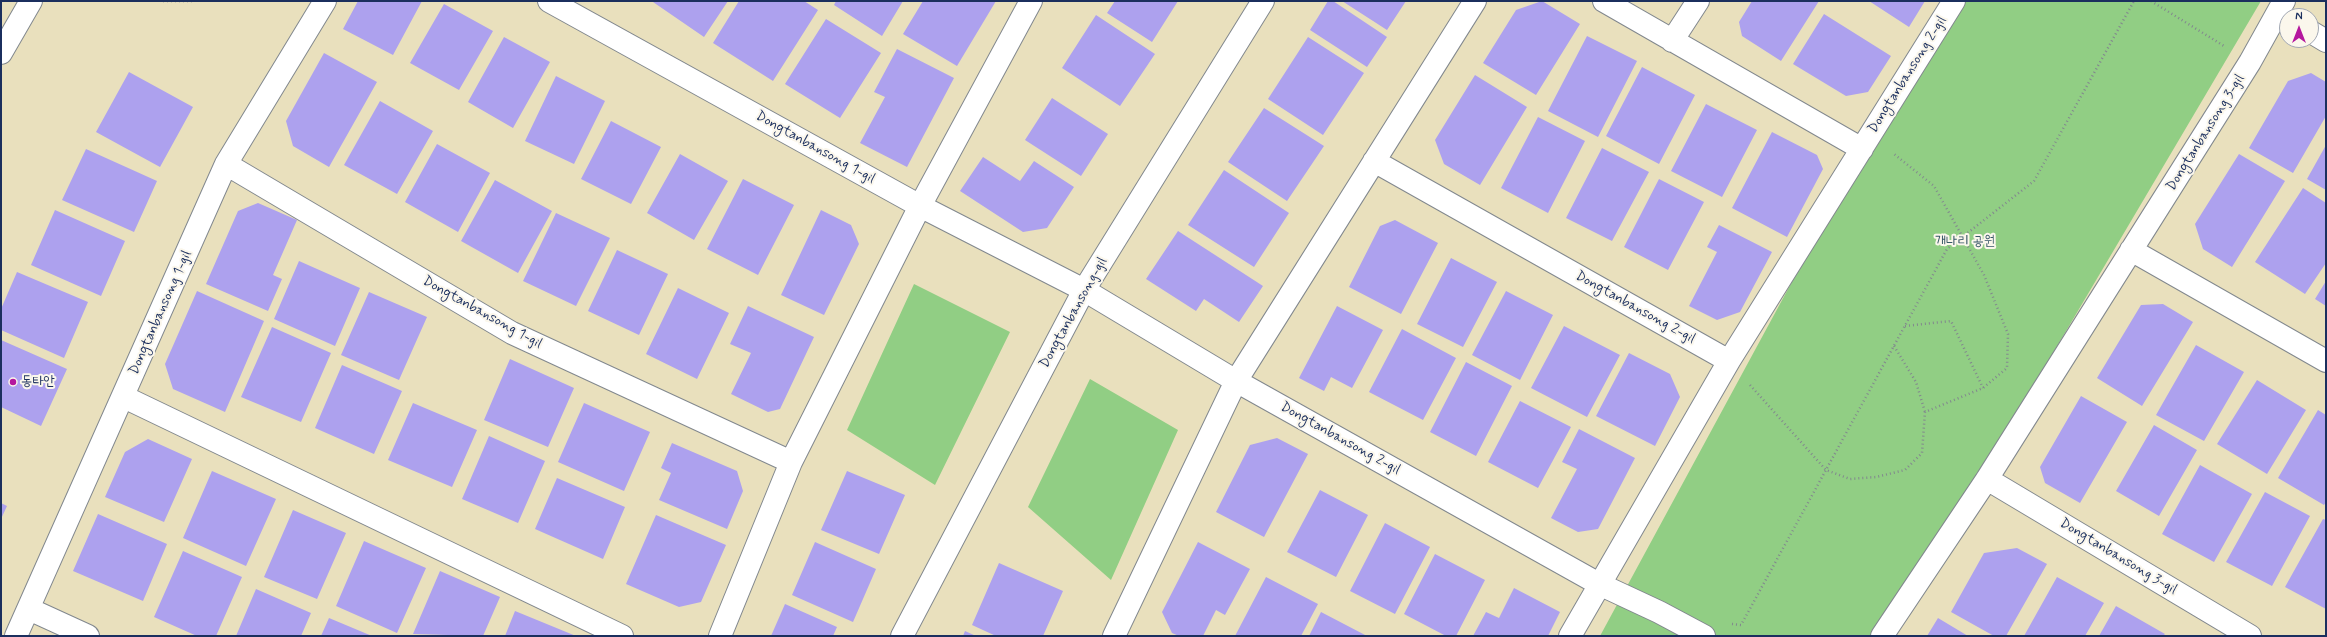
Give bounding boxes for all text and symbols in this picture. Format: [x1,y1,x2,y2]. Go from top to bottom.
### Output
north arrow [2279,8,2319,48]
text: N [2295,10,2303,24]
street label: Dongtanbansong 2-gil [1865,13,1951,137]
street label: Dongtanbansong 3-gil [2163,72,2249,194]
street label: Dongtanbansong 1-gil [752,108,878,188]
park label: 개나리 공원 [1935,234,1995,250]
street label: Dongtanbansong 1-gil [126,248,196,378]
street label: Dongtanbansong-gil [1037,255,1111,371]
street label: Dongtanbansong 2-gil [1572,268,1698,348]
street label: Dongtanbansong 1-gil [419,273,545,353]
place label: 동타안 [21,374,55,390]
marker: 동타안 [8,377,18,387]
street label: Dongtanbansong 2-gil [1277,399,1403,479]
street label: Dongtanbansong 3-gil [2056,515,2180,599]

